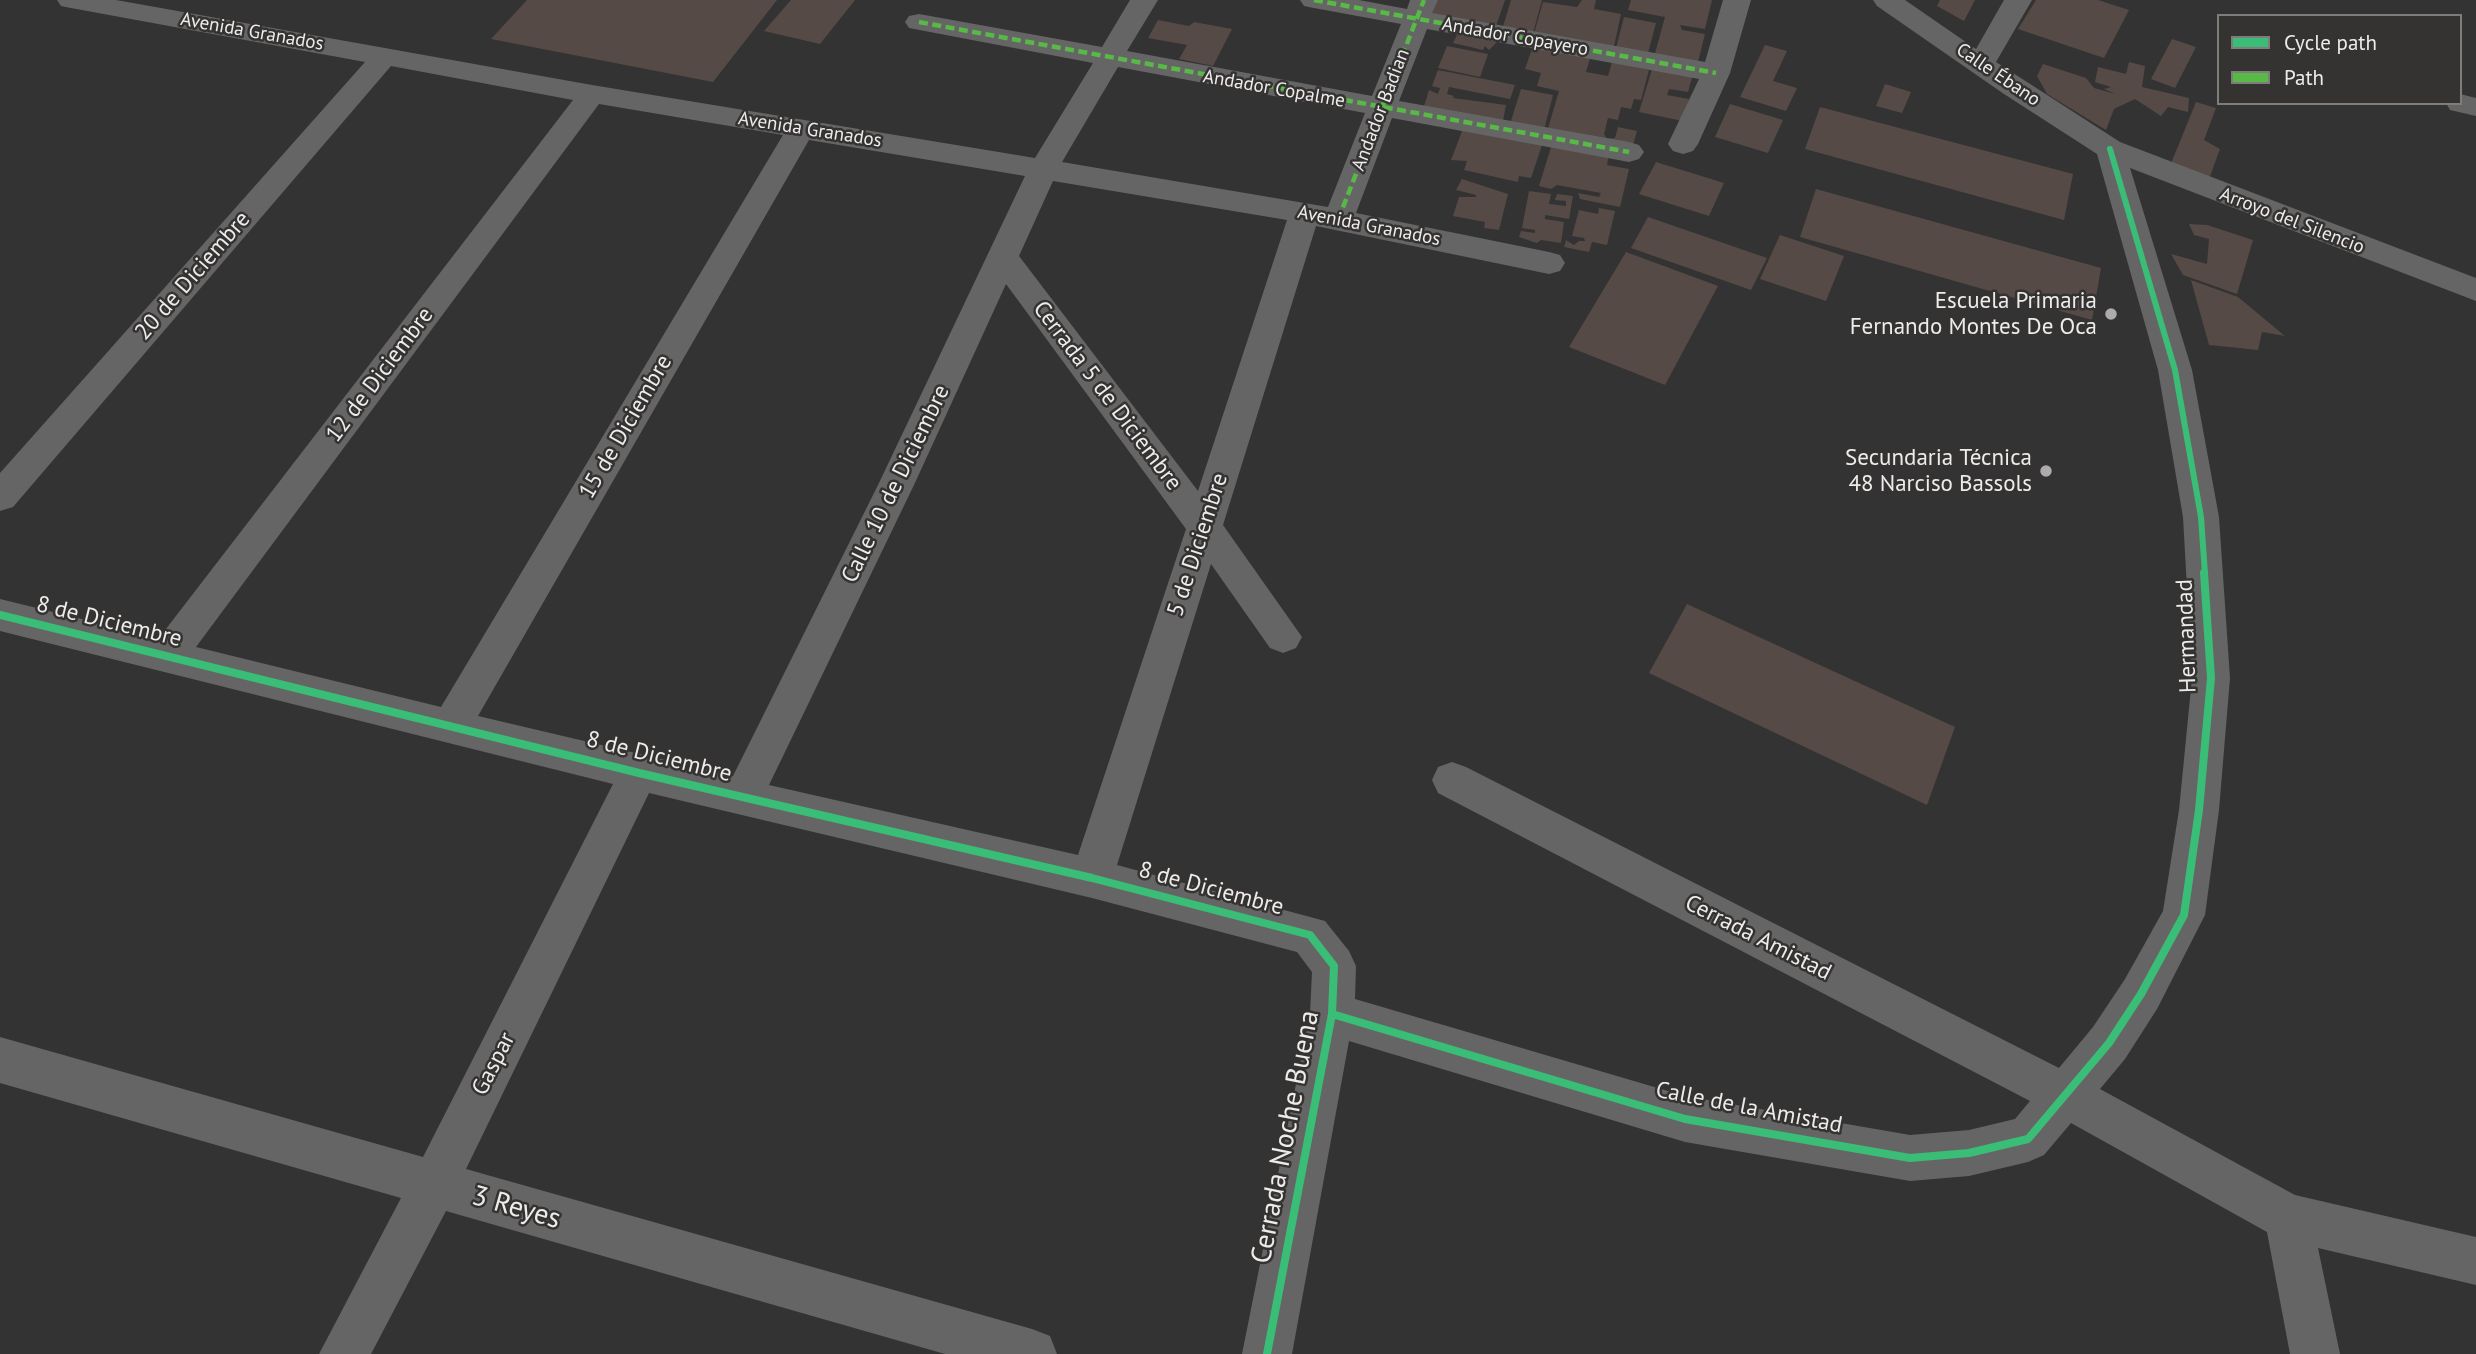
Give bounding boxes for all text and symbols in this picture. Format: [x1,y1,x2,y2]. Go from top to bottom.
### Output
street label: Avenida Granados [179,8,325,56]
street label: Andador Copayero [1440,13,1590,61]
legend [2217,14,2462,105]
text: Cycle path [2284,29,2377,56]
street label: Calle Ébano [1952,39,2044,111]
street label: Andador Badian [1347,46,1415,174]
text: Path [2284,64,2324,91]
street label: Andador Copalme [1201,65,1347,113]
street label: Avenida Granados [737,107,883,153]
street label: Arroyo del Silencio [2216,183,2368,259]
street label: Avenida Granados [1296,201,1442,251]
street label: 20 de Diciembre [130,206,256,346]
place label: Escuela Primaria Fernando Montes De Oca [1850,287,2097,341]
street label: Cerrada 5 de Diciembre [1027,296,1187,496]
street label: 12 de Diciembre [320,302,440,448]
marker: Escuela Primaria Fernando Montes De Oca [2103,306,2119,322]
street label: 15 de Diciembre [574,350,678,504]
street label: Calle 10 de Diciembre [836,381,956,587]
place label: Secundaria Técnica 48 Narciso Bassols [1845,444,2032,498]
marker: Secundaria Técnica 48 Narciso Bassols [2038,463,2054,479]
street label: 5 de Diciembre [1162,470,1234,620]
street label: Hermandad [2171,579,2203,693]
street label: 8 de Diciembre [33,591,185,653]
street label: 8 de Diciembre [583,726,735,788]
street label: 8 de Diciembre [1136,856,1286,922]
street label: Cerrada Amistad [1680,889,1836,987]
street label: Cerrada Noche Buena [1245,1008,1327,1266]
street label: Gaspar [467,1028,521,1100]
street label: Calle de la Amistad [1653,1076,1845,1140]
street label: 3 Reyes [468,1179,564,1237]

